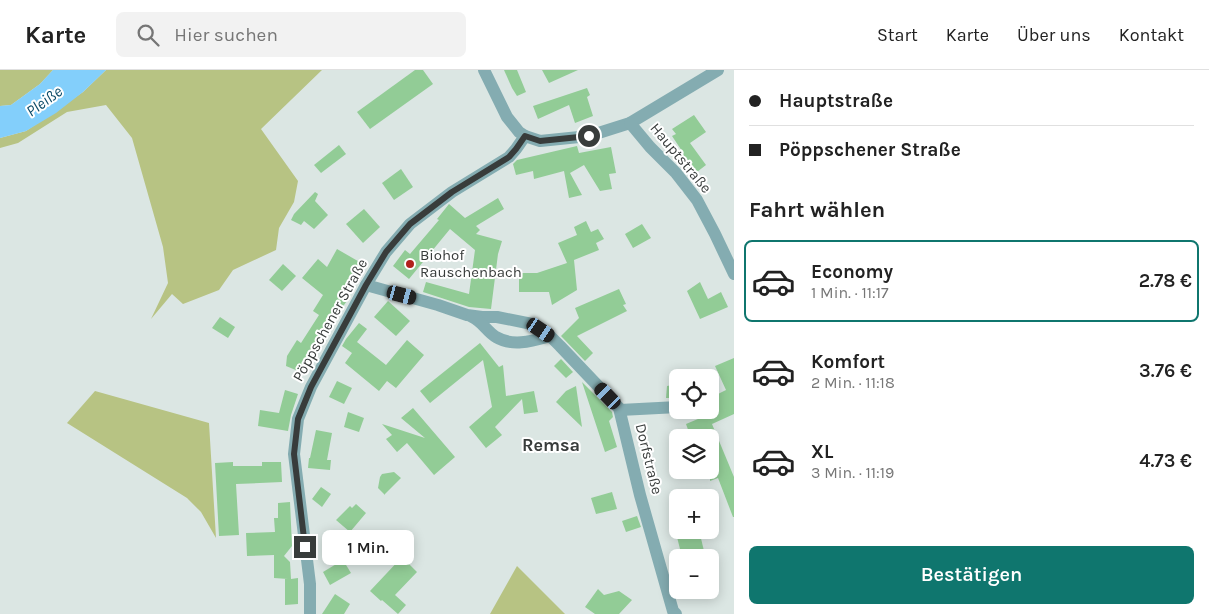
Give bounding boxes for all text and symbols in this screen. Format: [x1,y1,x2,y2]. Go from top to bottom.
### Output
search box [116,12,466,57]
text: Karte [25,21,86,49]
icon: search [134,21,162,49]
text: Hier suchen [174,24,278,46]
text: Start [877,24,918,46]
text: Karte [946,24,989,46]
text: Über uns [1017,24,1091,46]
text: Kontakt [1119,24,1184,46]
water label: Pleiße [22,81,66,120]
text: Hauptstraße [779,90,893,112]
street label: Hauptstraße [647,119,715,197]
route start [578,125,600,147]
text: Pöppschener Straße [779,139,961,161]
text: Fahrt wählen [749,197,885,223]
place label: Biohof Rauschenbach [420,246,522,281]
street label: Pöppschener Straße [289,256,371,384]
marker: Biohof Rauschenbach [404,258,416,270]
icon: car [751,259,796,304]
text: Economy [811,261,893,283]
text: 2.78 € [1139,270,1192,292]
text: 1 Min. · 11:17 [811,283,888,302]
car [385,284,418,306]
car [524,315,557,345]
icon: car [751,349,796,394]
text: Komfort [811,351,885,373]
text: 3.76 € [1139,360,1192,382]
map controls [669,369,719,599]
button: locate [669,369,719,419]
text: 2 Min. · 11:18 [811,373,895,392]
car [592,380,623,412]
street label: Dorfstraße [632,422,666,496]
button: layers [669,429,719,479]
district label: Remsa [522,434,580,456]
icon: car [751,439,796,484]
text: XL [811,441,833,463]
text: 4.73 € [1139,450,1192,472]
text: 3 Min. · 11:19 [811,463,894,482]
button: + [669,489,719,539]
callout: 1 Min. [322,530,415,564]
route end [294,536,316,558]
text: 1 Min. [347,538,389,557]
button: Bestätigen [749,546,1194,604]
button: − [669,549,719,599]

